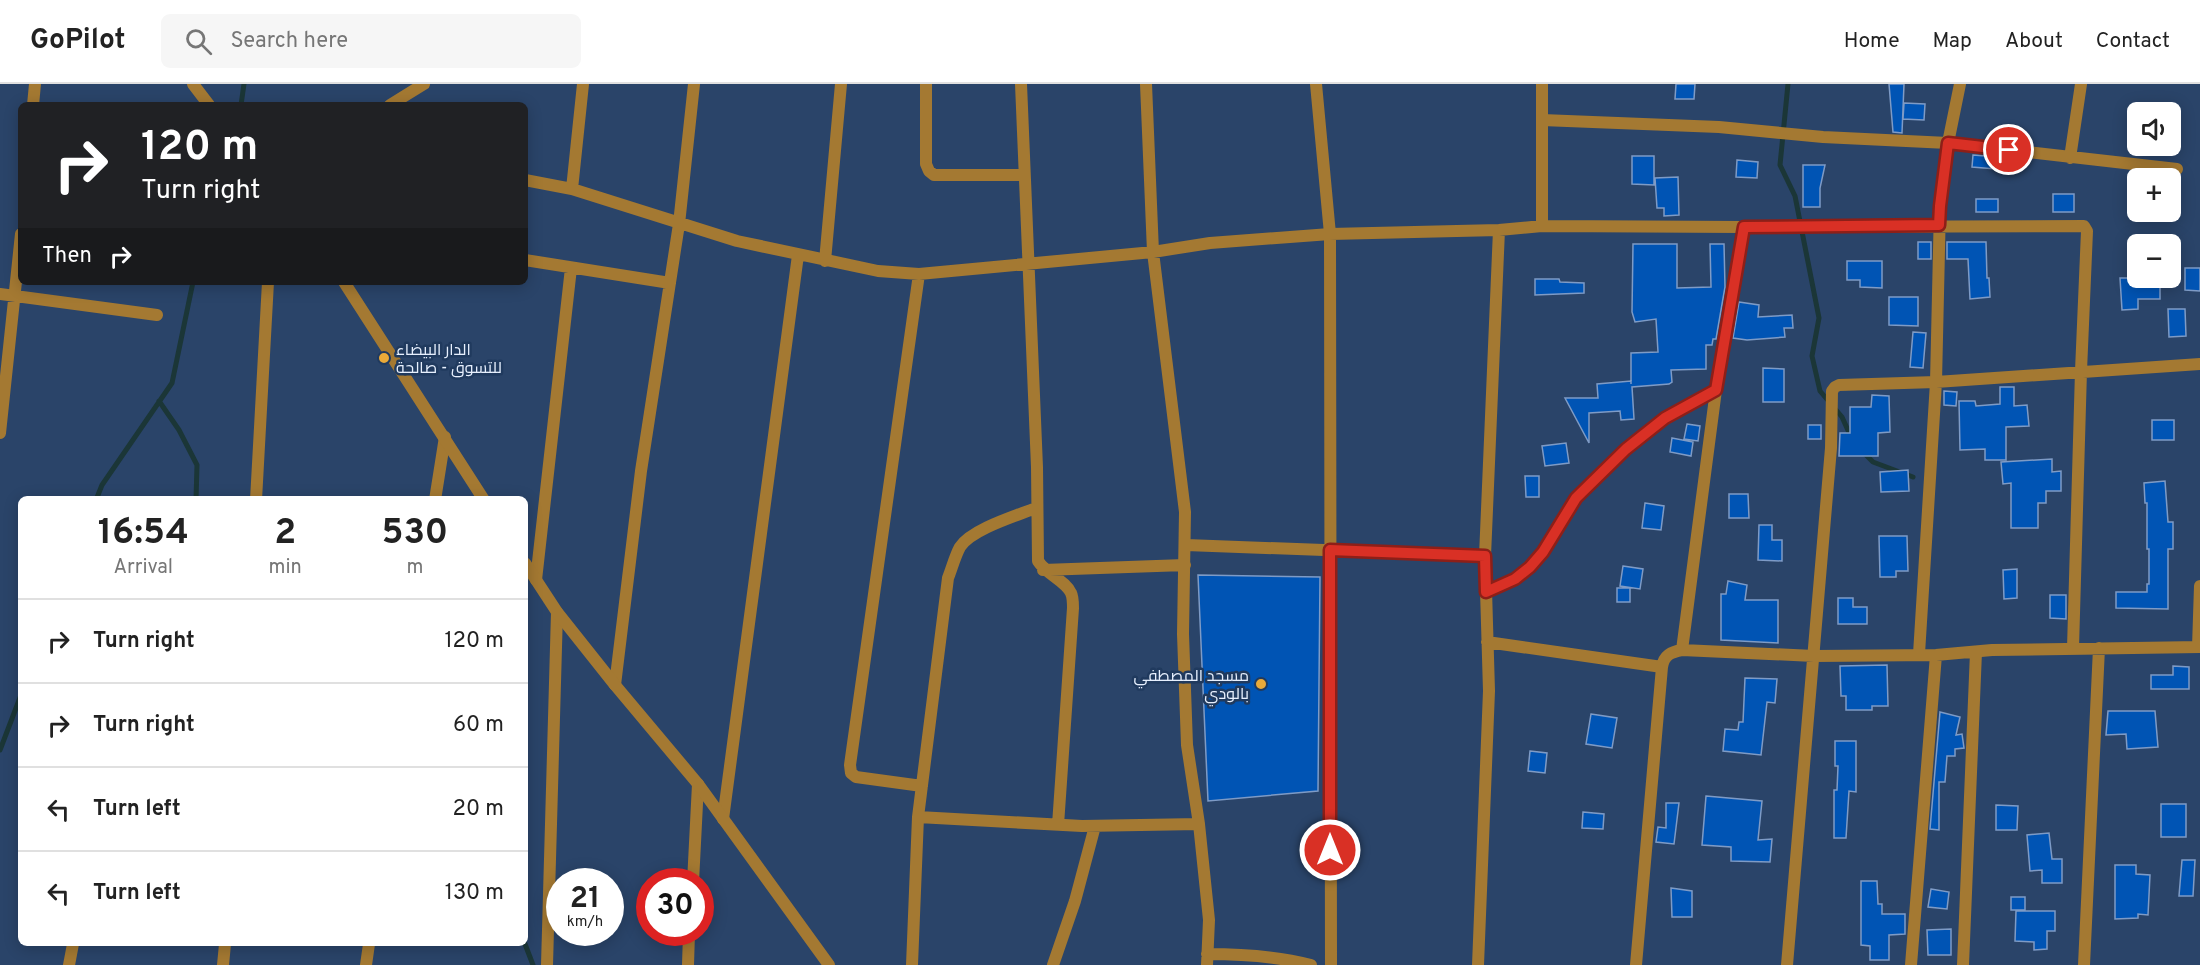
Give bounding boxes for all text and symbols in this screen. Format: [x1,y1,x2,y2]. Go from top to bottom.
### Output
search box [161,14,581,68]
text: GoPilot [30,23,125,59]
icon: search [182,25,215,58]
text: Search here [230,28,348,55]
text: Home [1844,28,1900,55]
text: Map [1933,28,1972,55]
text: About [2005,28,2063,55]
text: Contact [2096,28,2170,55]
map controls [2127,102,2181,288]
button: sound [2127,102,2181,156]
text: 120 m [141,122,258,175]
pin [1983,124,2034,175]
icon: right [42,126,120,204]
icon: arrive [1992,133,2025,166]
button: + [2127,168,2181,222]
text: Turn right [141,174,260,208]
button: − [2127,234,2181,288]
icon: right [104,240,137,273]
text: Then [42,243,92,270]
place label: الدار البيضاء للتسوق - صالحة [396,341,502,379]
marker: الدار البيضاء للتسوق - صالحة [377,351,391,365]
text: 16:54 [98,511,189,557]
text: 2 [274,511,296,557]
text: 530 [382,511,448,557]
text: Arrival [113,555,173,581]
text: min [269,555,302,581]
text: m [406,555,423,581]
icon: right [42,625,75,658]
text: Turn right [93,628,195,655]
text: 120 m [444,628,504,655]
place label: مسجد المصطفي بالودي [1133,667,1249,707]
marker: مسجد المصطفي بالودي [1254,677,1268,691]
icon: right [42,709,75,742]
text: Turn right [93,712,195,739]
text: 60 m [453,712,504,739]
icon: left [42,793,75,826]
text: Turn left [93,796,181,823]
text: 20 m [453,796,504,823]
position arrow [1298,818,1362,882]
speed limit sign: 30 [636,868,714,946]
icon: left [42,877,75,910]
text: Turn left [93,880,181,907]
text: 130 m [445,880,504,907]
text: 21 [570,881,600,918]
text: km/h [567,913,603,932]

